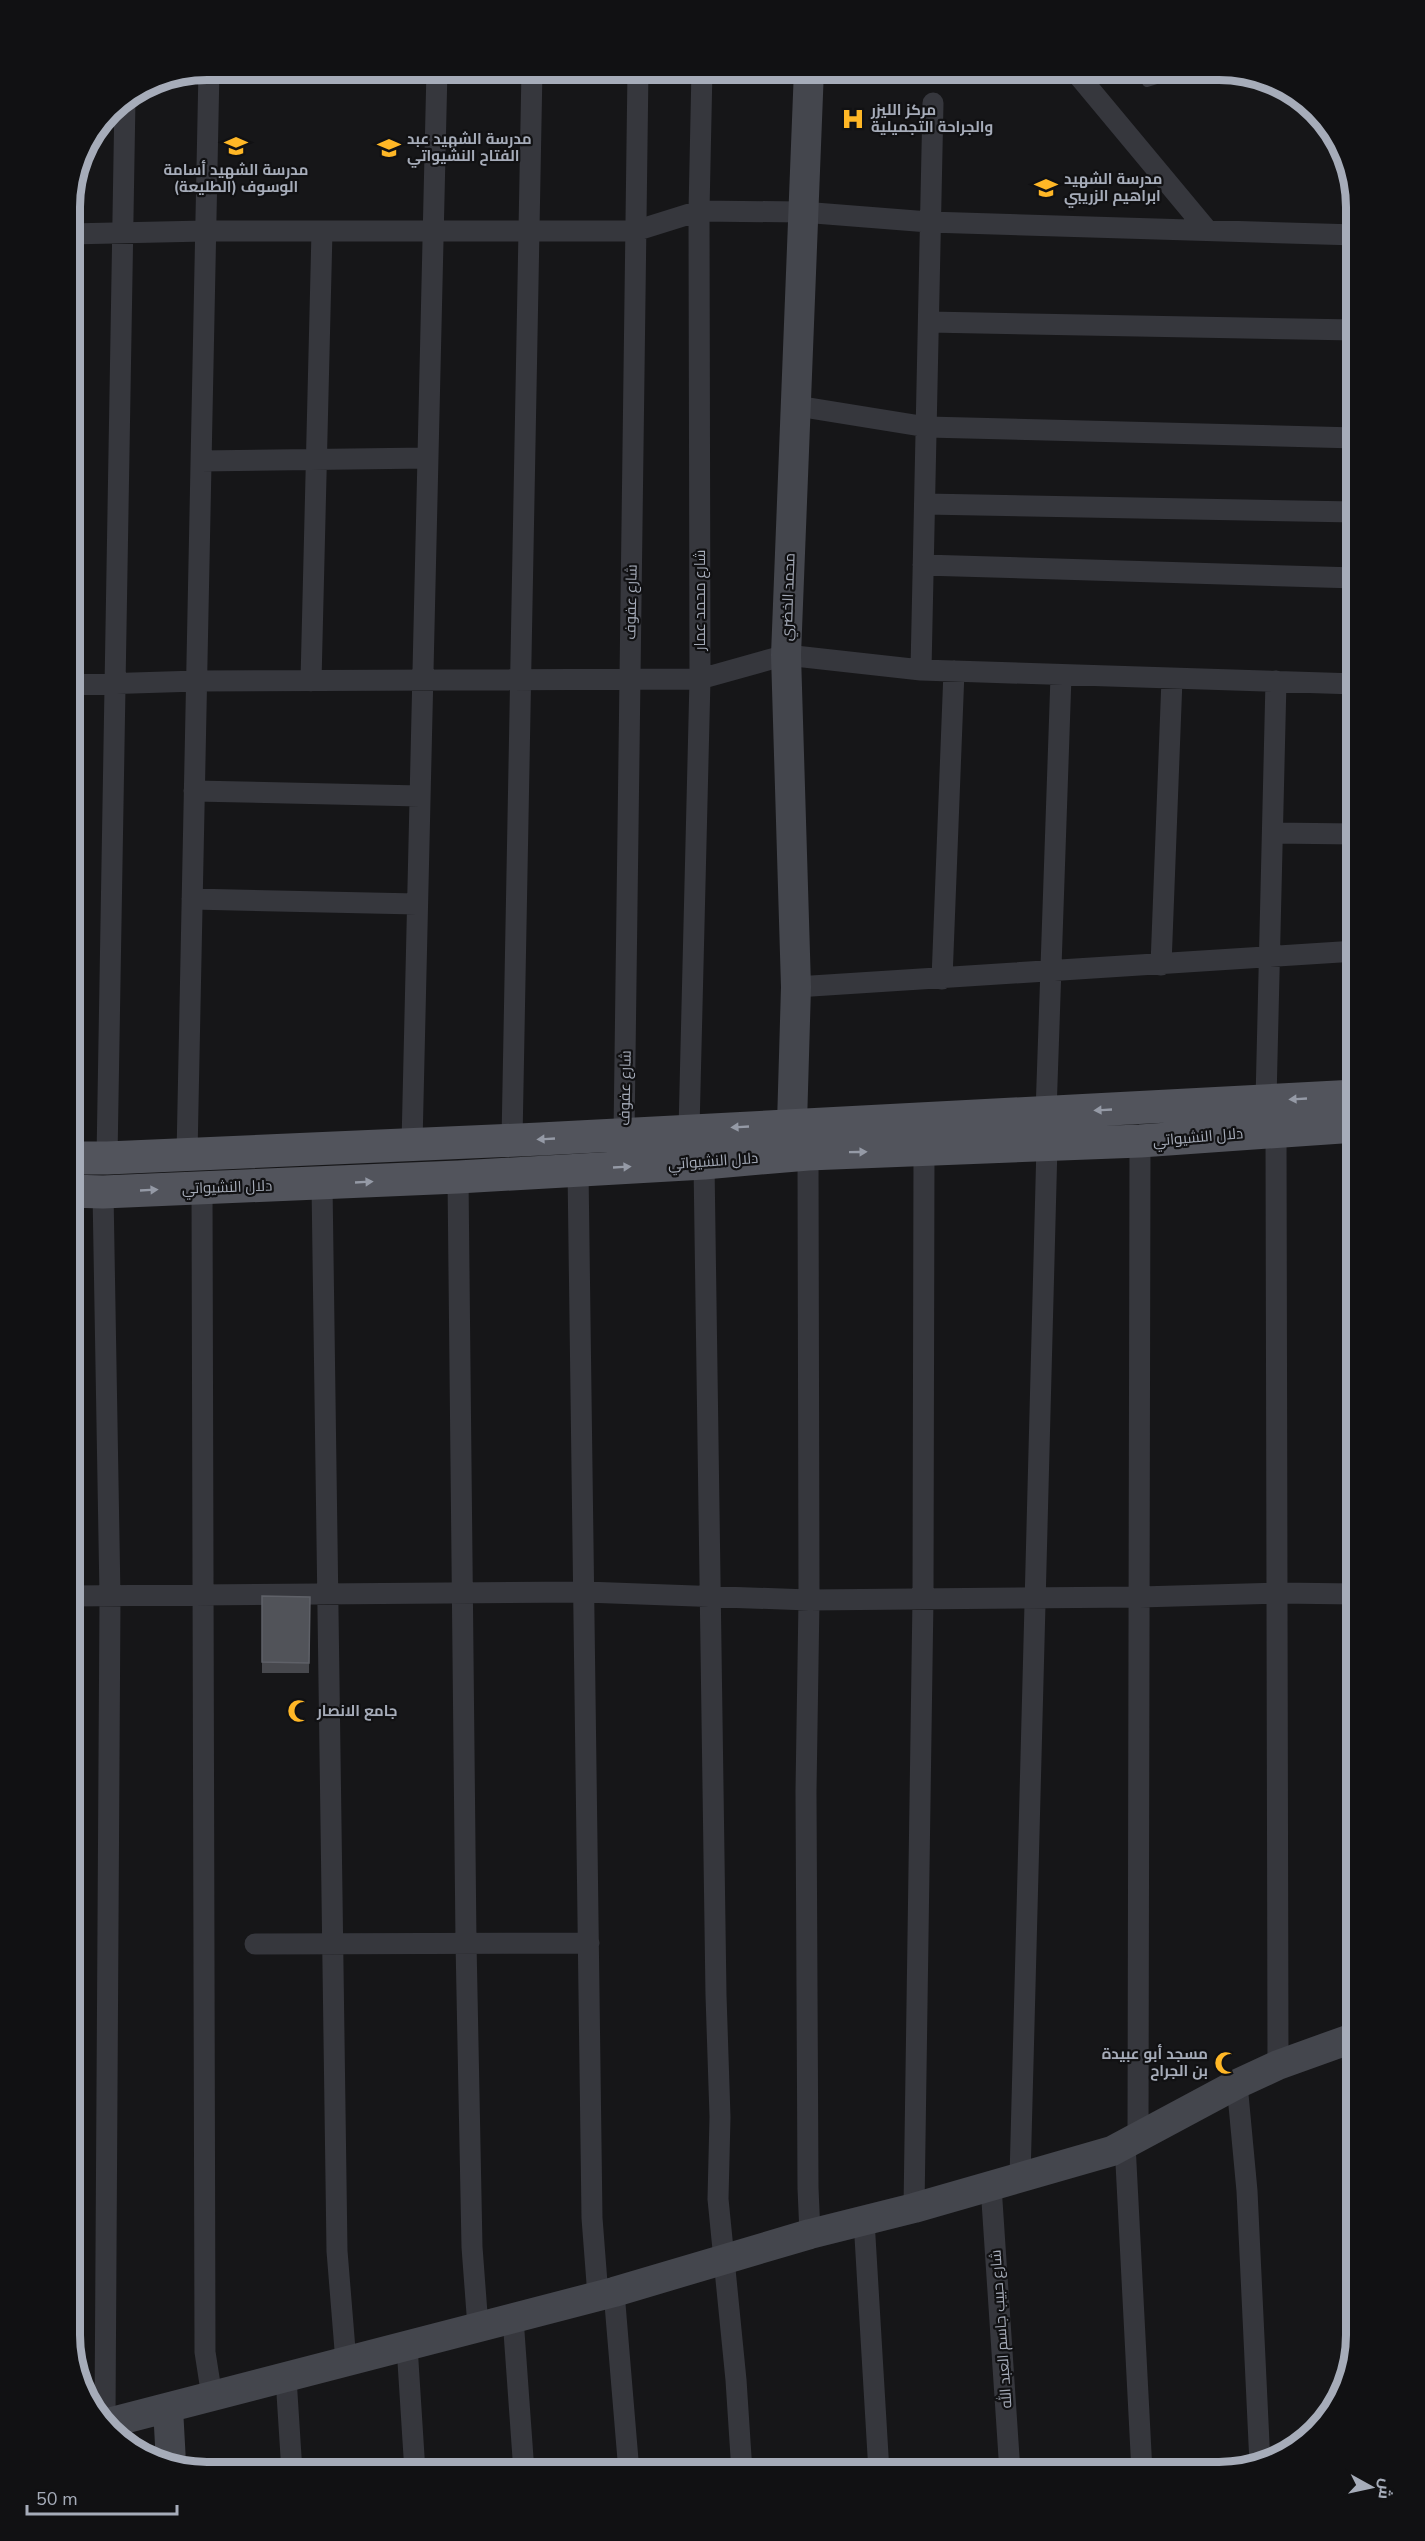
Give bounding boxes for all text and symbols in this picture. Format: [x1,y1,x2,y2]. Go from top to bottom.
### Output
place label: مركز الليزر والجراحة التجميلية [870,100,993,137]
hospital icon: مركز الليزر والجراحة التجميلية [840,106,866,132]
place label: مدرسة الشهيد عبد الفتاح النشيواتي [407,129,532,168]
school or university icon: مدرسة الشهيد أسامة الوسوف (الطليعة) [223,133,249,159]
school or university icon: مدرسة الشهيد عبد الفتاح النشيواتي [376,135,402,161]
place label: مدرسة الشهيد أسامة الوسوف (الطليعة) [163,160,309,197]
place label: مدرسة الشهيد ابراهيم الزريبي [1064,169,1162,208]
school or university icon: مدرسة الشهيد ابراهيم الزريبي [1033,175,1059,201]
street label: شارع محمد عمار [690,550,711,651]
street label: محمد الخضري [776,553,802,641]
street label: شارع عفوف [620,564,643,640]
street label: شارع عفوف [614,1050,637,1126]
one-way arrow [1288,1094,1307,1103]
one-way arrow [1093,1105,1112,1114]
one-way arrow [731,1123,750,1132]
street label: دلال النشيواتي [1152,1123,1244,1153]
one-way arrow [536,1134,555,1143]
street label: دلال النشيواتي [667,1148,759,1176]
one-way arrow [849,1148,868,1157]
one-way arrow [612,1162,631,1171]
street label: دلال النشيواتي [181,1175,273,1201]
one-way arrow [355,1177,374,1186]
one-way arrow [139,1185,158,1194]
mosque icon: جامع الانصار [286,1698,312,1724]
place label: جامع الانصار [316,1701,398,1721]
place label: مسجد أبو عبيدة بن الجراح [1102,2044,1208,2081]
mosque icon: مسجد أبو عبيدة بن الجراح [1213,2050,1239,2076]
street label: شارع حبيب جاسم العبد الله [985,2249,1018,2409]
north arrow [1341,2457,1401,2517]
text: ش [1373,2477,1397,2501]
scale bar [27,2478,177,2516]
text: 50 m [36,2487,78,2511]

